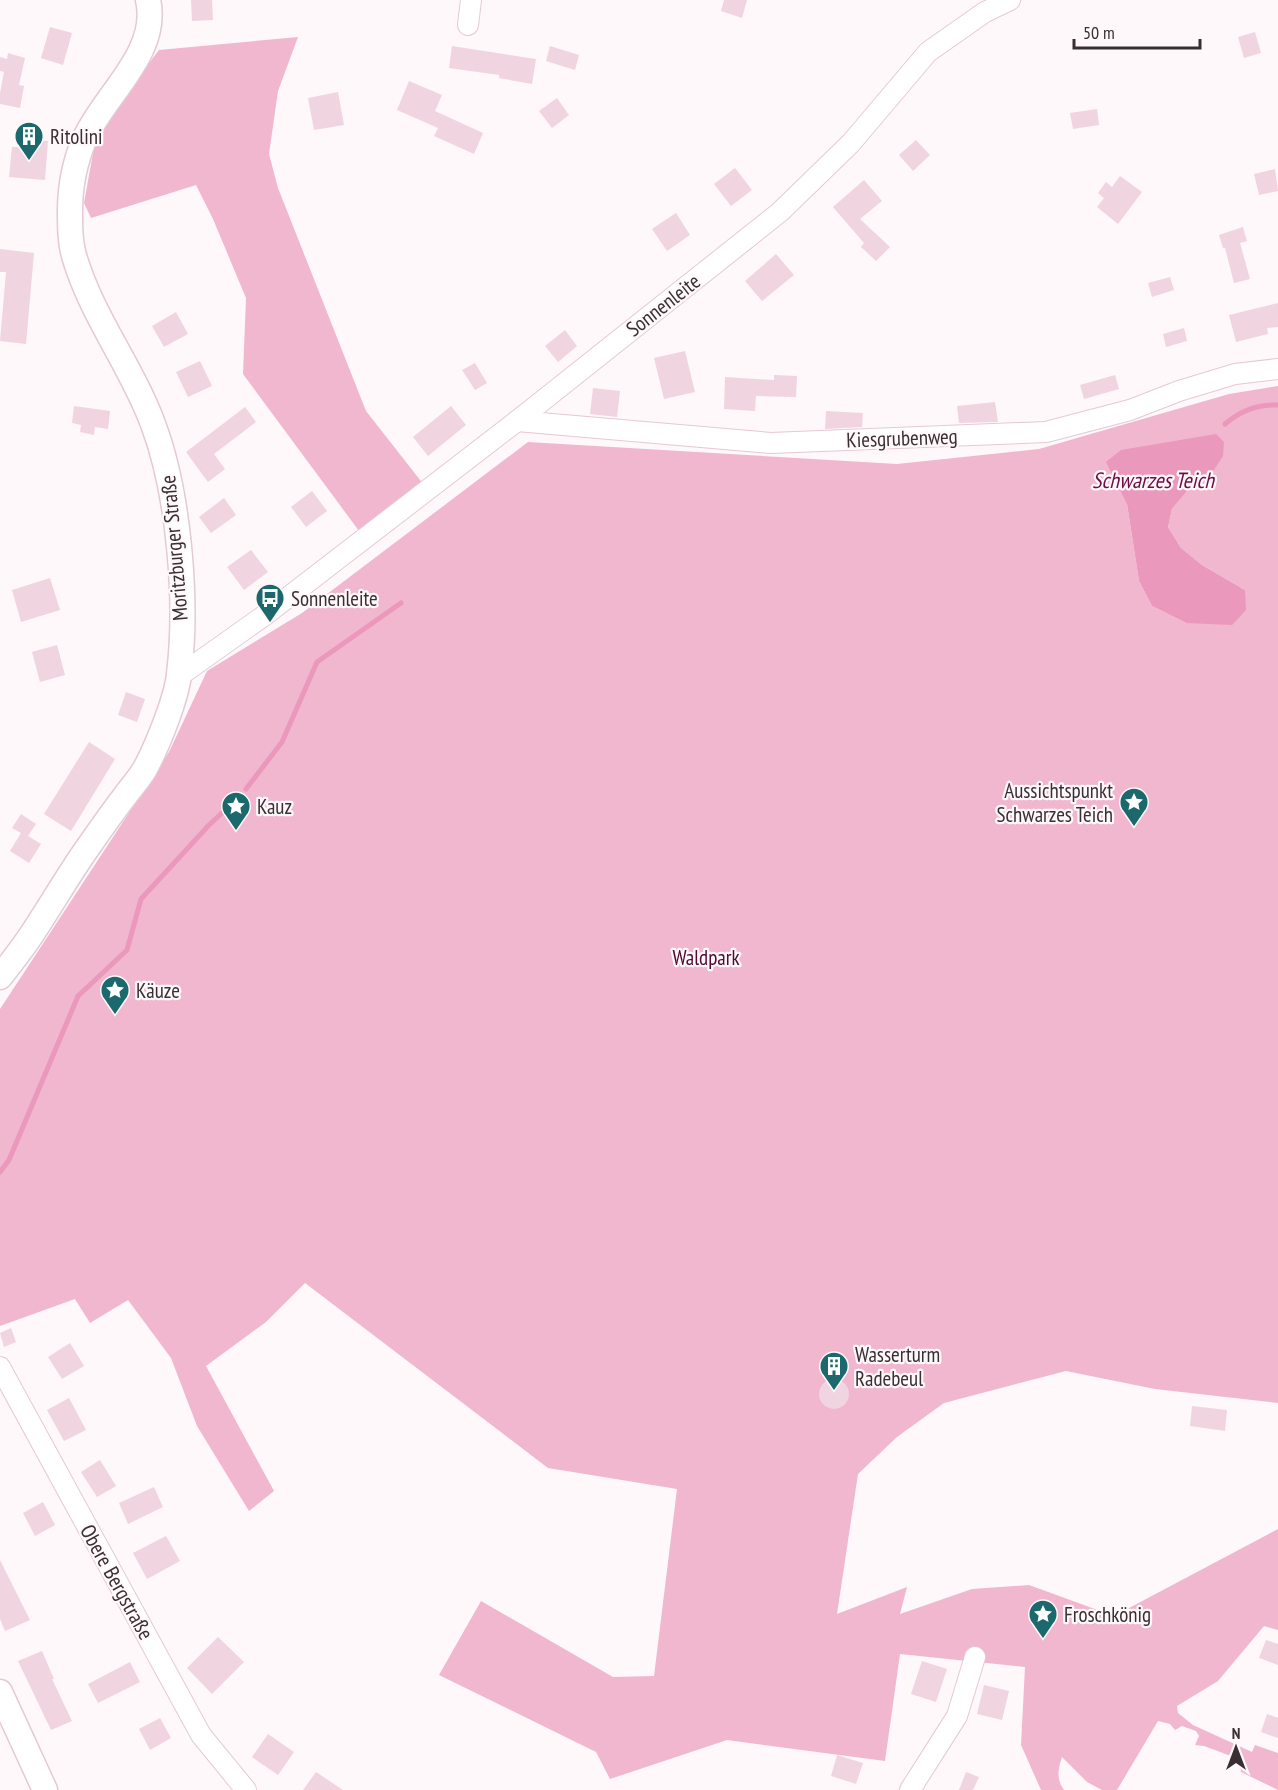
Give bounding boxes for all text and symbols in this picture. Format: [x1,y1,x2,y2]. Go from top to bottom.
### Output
scale bar [1074,12,1200,50]
text: 50 m [1083,21,1115,44]
building icon: Ritolini [13,120,45,162]
place label: Ritolini [50,123,103,150]
street label: Sonnenleite [620,268,706,342]
street label: Kiesgrubenweg [846,423,958,453]
water label: Schwarzes Teich [1092,466,1215,494]
street label: Moritzburger Straße [154,474,194,622]
bus stop icon: Sonnenleite [254,582,286,624]
place label: Sonnenleite [291,585,378,612]
place label: Aussichtspunkt Schwarzes Teich [997,777,1113,828]
place icon: Aussichtspunkt Schwarzes Teich [1118,786,1150,828]
place icon: Kauz [220,790,252,832]
place label: Kauz [257,793,292,820]
park label: Waldpark [672,944,740,971]
place icon: Käuze [99,974,131,1016]
place label: Käuze [136,977,180,1004]
place label: Wasserturm Radebeul [855,1341,940,1392]
building icon: Wasserturm Radebeul [818,1350,850,1392]
street label: Obere Bergstraße [74,1520,160,1644]
place icon: Froschkönig [1027,1598,1059,1640]
place label: Froschkönig [1064,1601,1151,1628]
north arrow [1206,1718,1266,1778]
text: N [1232,1723,1240,1743]

